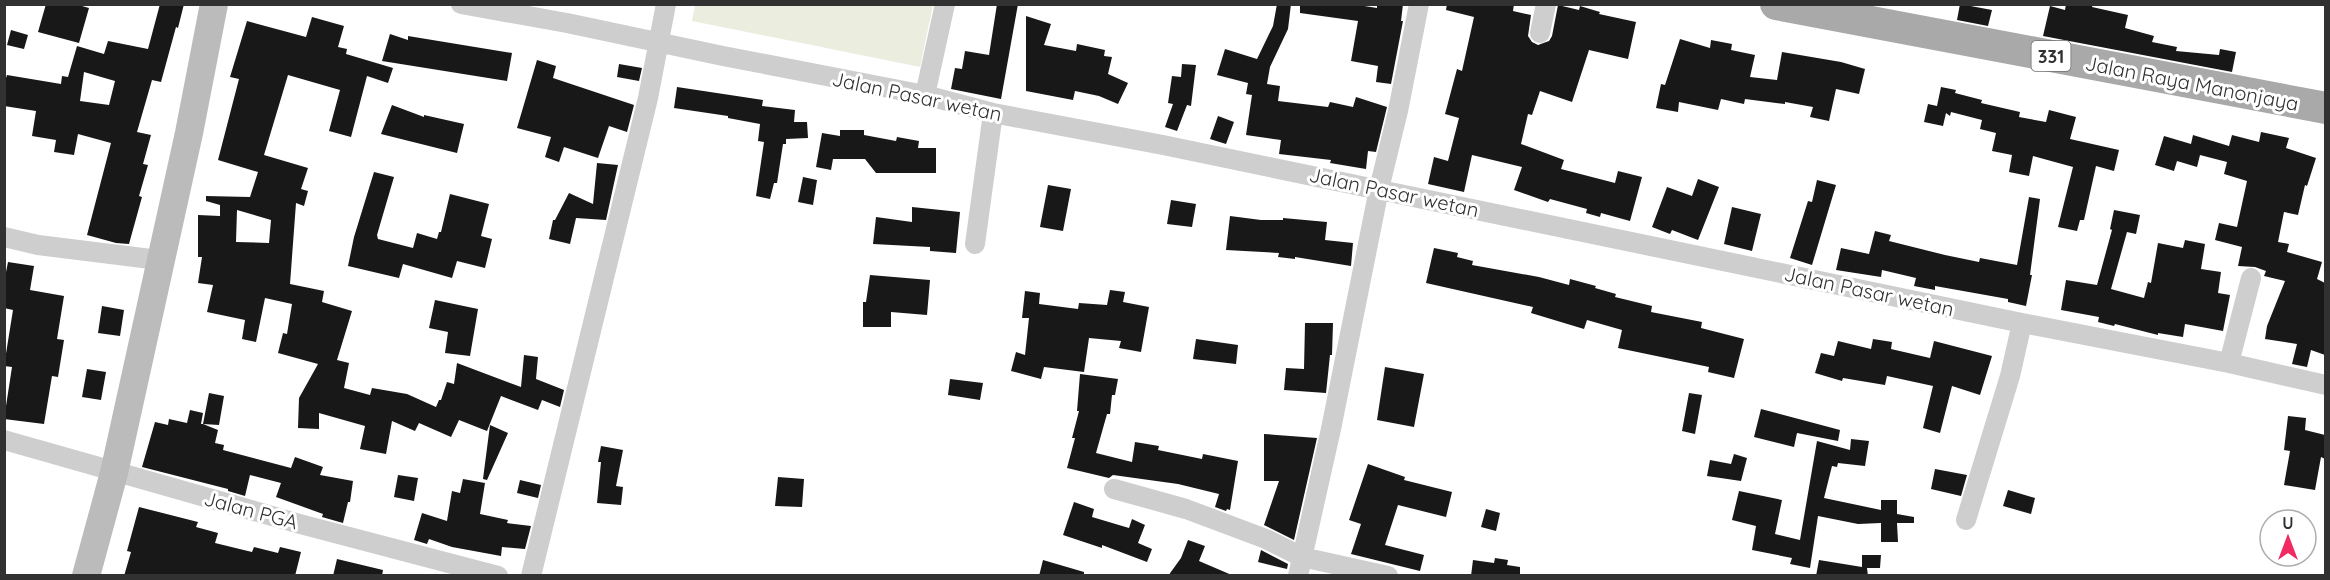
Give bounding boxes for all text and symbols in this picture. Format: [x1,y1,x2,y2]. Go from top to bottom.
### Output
road number: 331 [2032,41,2070,71]
street label: Jalan Raya Manonjaya [2083,50,2301,116]
street label: Jalan Pasar wetan [830,66,1004,126]
street label: Jalan Pasar wetan [1307,162,1481,222]
street label: Jalan Pasar wetan [1782,261,1956,321]
street label: Jalan PGA [201,485,301,535]
north arrow [2258,508,2318,568]
text: U [2282,513,2294,533]

